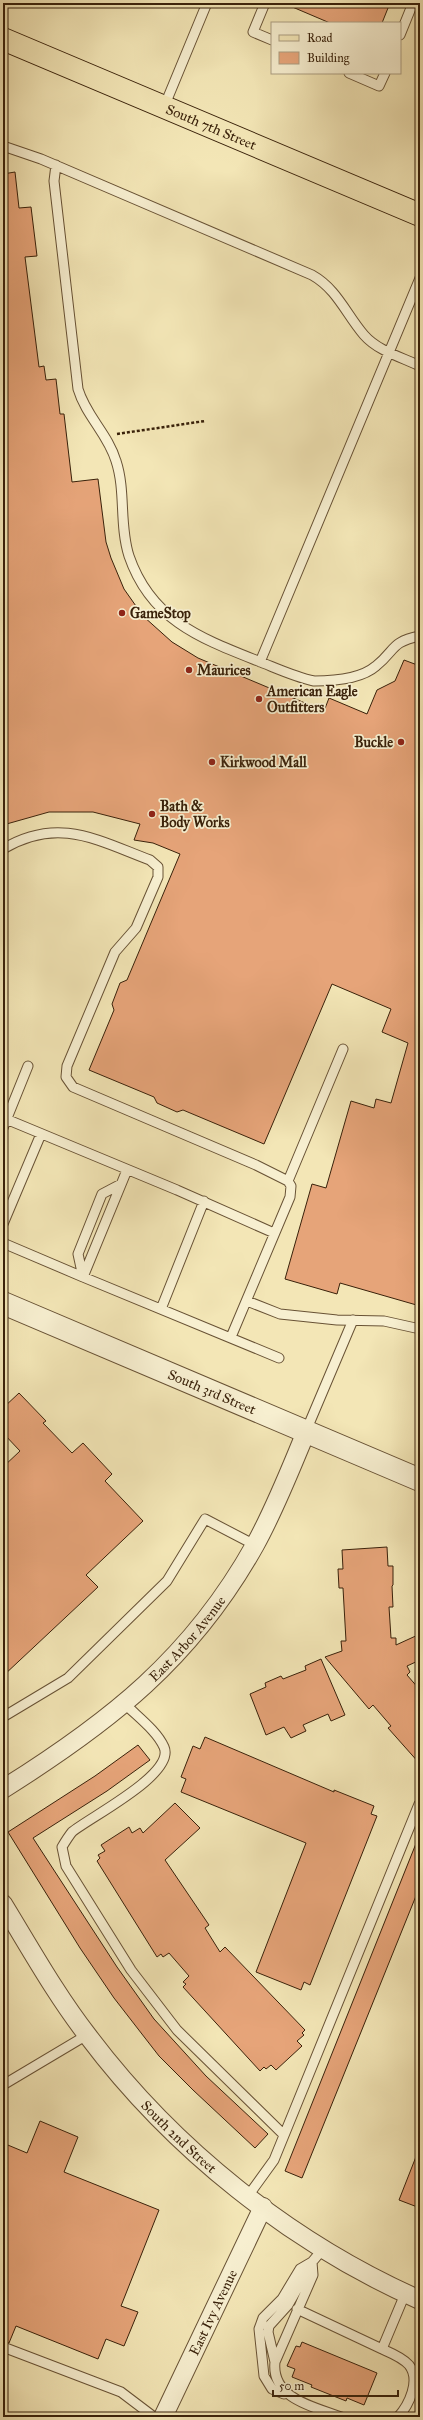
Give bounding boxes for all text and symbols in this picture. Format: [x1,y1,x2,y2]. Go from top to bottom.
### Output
legend [271,22,401,74]
text: Road [307,31,333,45]
text: Building [307,51,350,66]
street label: South 7th Street [163,100,259,153]
place label: GameStop [130,605,191,623]
marker: GameStop [117,608,127,618]
place label: Maurices [197,662,251,679]
marker: Maurices [184,665,194,675]
place label: American Eagle Outfitters [266,683,358,716]
marker: American Eagle Outfitters [254,694,264,704]
place label: Buckle [354,734,393,751]
marker: Buckle [396,737,406,747]
place label: Kirkwood Mall [220,754,308,771]
marker: Kirkwood Mall [207,757,217,767]
place label: Bath & Body Works [160,798,230,832]
marker: Bath & Body Works [147,809,157,819]
street label: South 3rd Street [165,1365,259,1418]
street label: East Arbor Avenue [145,1592,229,1685]
street label: South 2nd Street [138,2097,220,2177]
street label: East Ivy Avenue [185,2266,241,2358]
scale bar [273,2372,398,2398]
text: 50 m [279,2379,304,2393]

